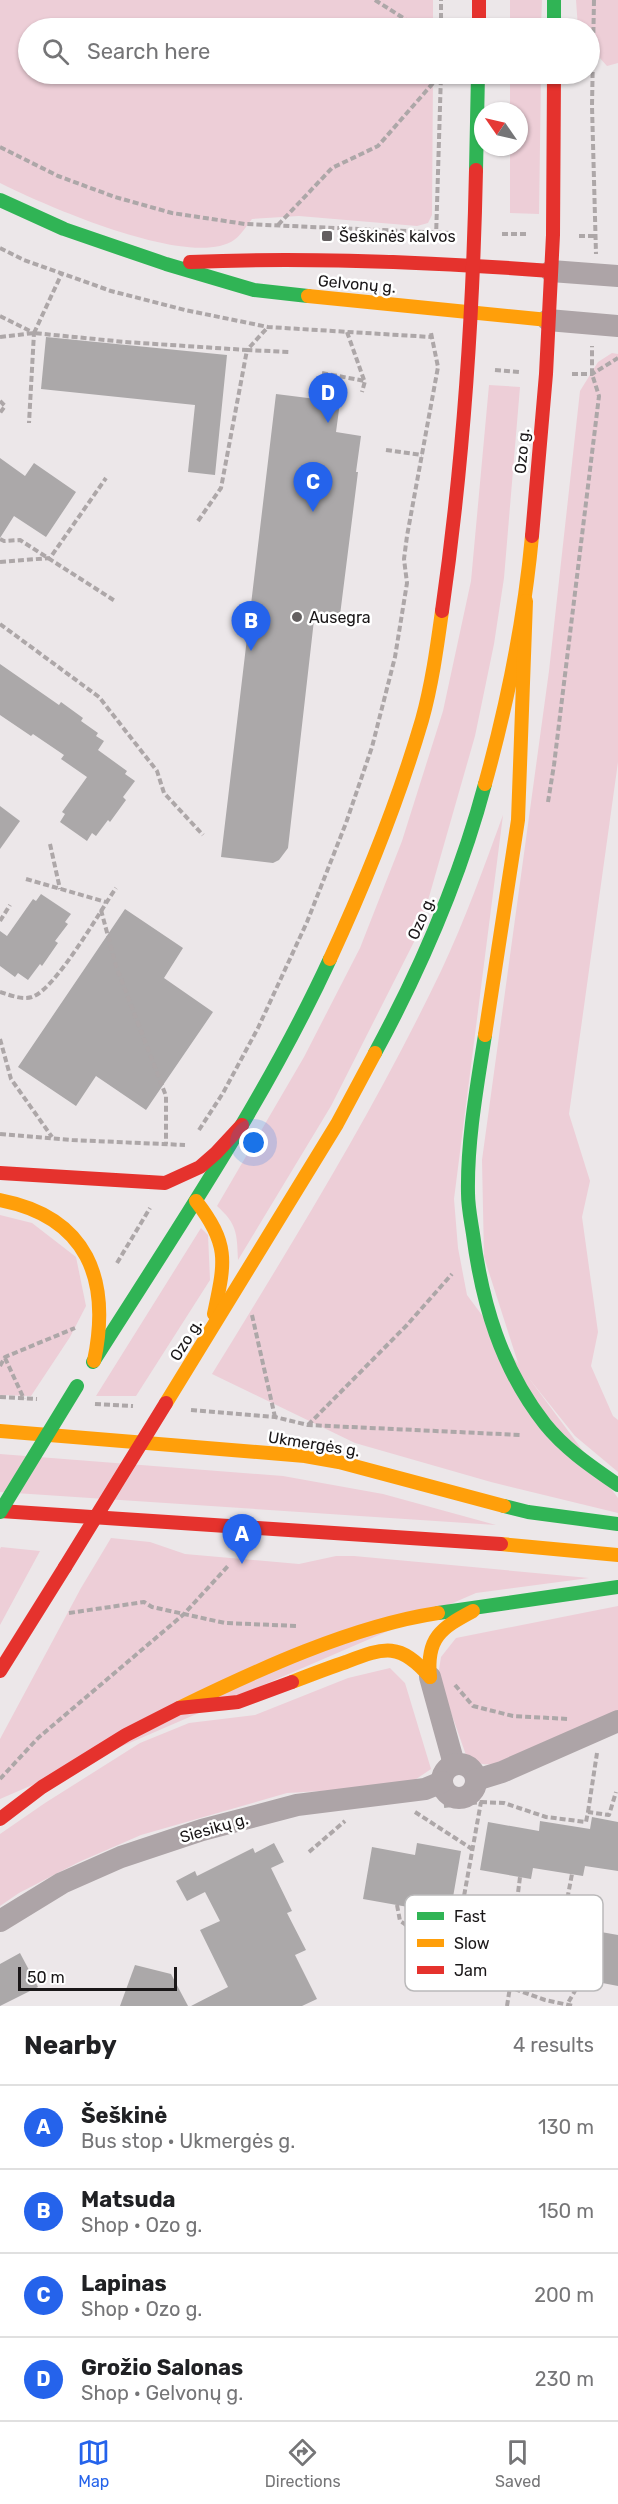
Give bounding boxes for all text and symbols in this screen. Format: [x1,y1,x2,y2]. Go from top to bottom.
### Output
search box [18,18,600,84]
icon: search [39,35,72,68]
text: Search here [87,38,210,65]
north arrow [474,102,528,156]
place label: Šeškinės kalvos [339,226,456,246]
marker: Šeškinės kalvos [320,229,334,243]
street label: Gelvonų g. [317,271,397,297]
pin: D [308,374,348,423]
street label: Ozo g. [511,427,533,475]
pin: C [294,462,332,512]
pin: B [232,602,270,651]
place label: Ausegra [309,608,371,627]
marker: Ausegra [290,610,304,624]
street label: Ozo g. [403,893,439,943]
your location [239,1128,268,1157]
street label: Ozo g. [166,1316,206,1364]
street label: Ukmergės g. [267,1427,361,1461]
pin: A [222,1514,262,1564]
street label: Siesikų g. [178,1809,250,1847]
legend [405,1895,603,1991]
text: Fast [454,1907,486,1926]
text: Slow [454,1934,490,1953]
text: Jam [454,1961,487,1980]
scale bar [18,1964,177,1992]
text: 50 m [27,1968,65,1987]
text: Nearby [24,2030,117,2061]
text: 4 results [513,2033,594,2057]
text: Šeškinė [81,2102,167,2129]
text: A [36,2115,51,2139]
text: 130 m [538,2115,594,2139]
text: Bus stop · Ukmergės g. [81,2129,295,2153]
text: Matsuda [81,2186,176,2213]
text: B [36,2199,51,2223]
text: 150 m [538,2199,594,2223]
text: Shop · Ozo g. [81,2213,202,2237]
text: Lapinas [81,2270,167,2297]
text: C [36,2283,51,2307]
text: 200 m [534,2283,594,2307]
text: Shop · Ozo g. [81,2297,202,2321]
text: Grožio Salonas [81,2354,243,2381]
text: D [36,2367,51,2391]
text: 230 m [535,2367,594,2391]
text: Shop · Gelvonų g. [81,2381,243,2405]
tab: Map [77,2436,110,2491]
tab: Directions [265,2436,341,2491]
tab: Saved [495,2436,541,2491]

